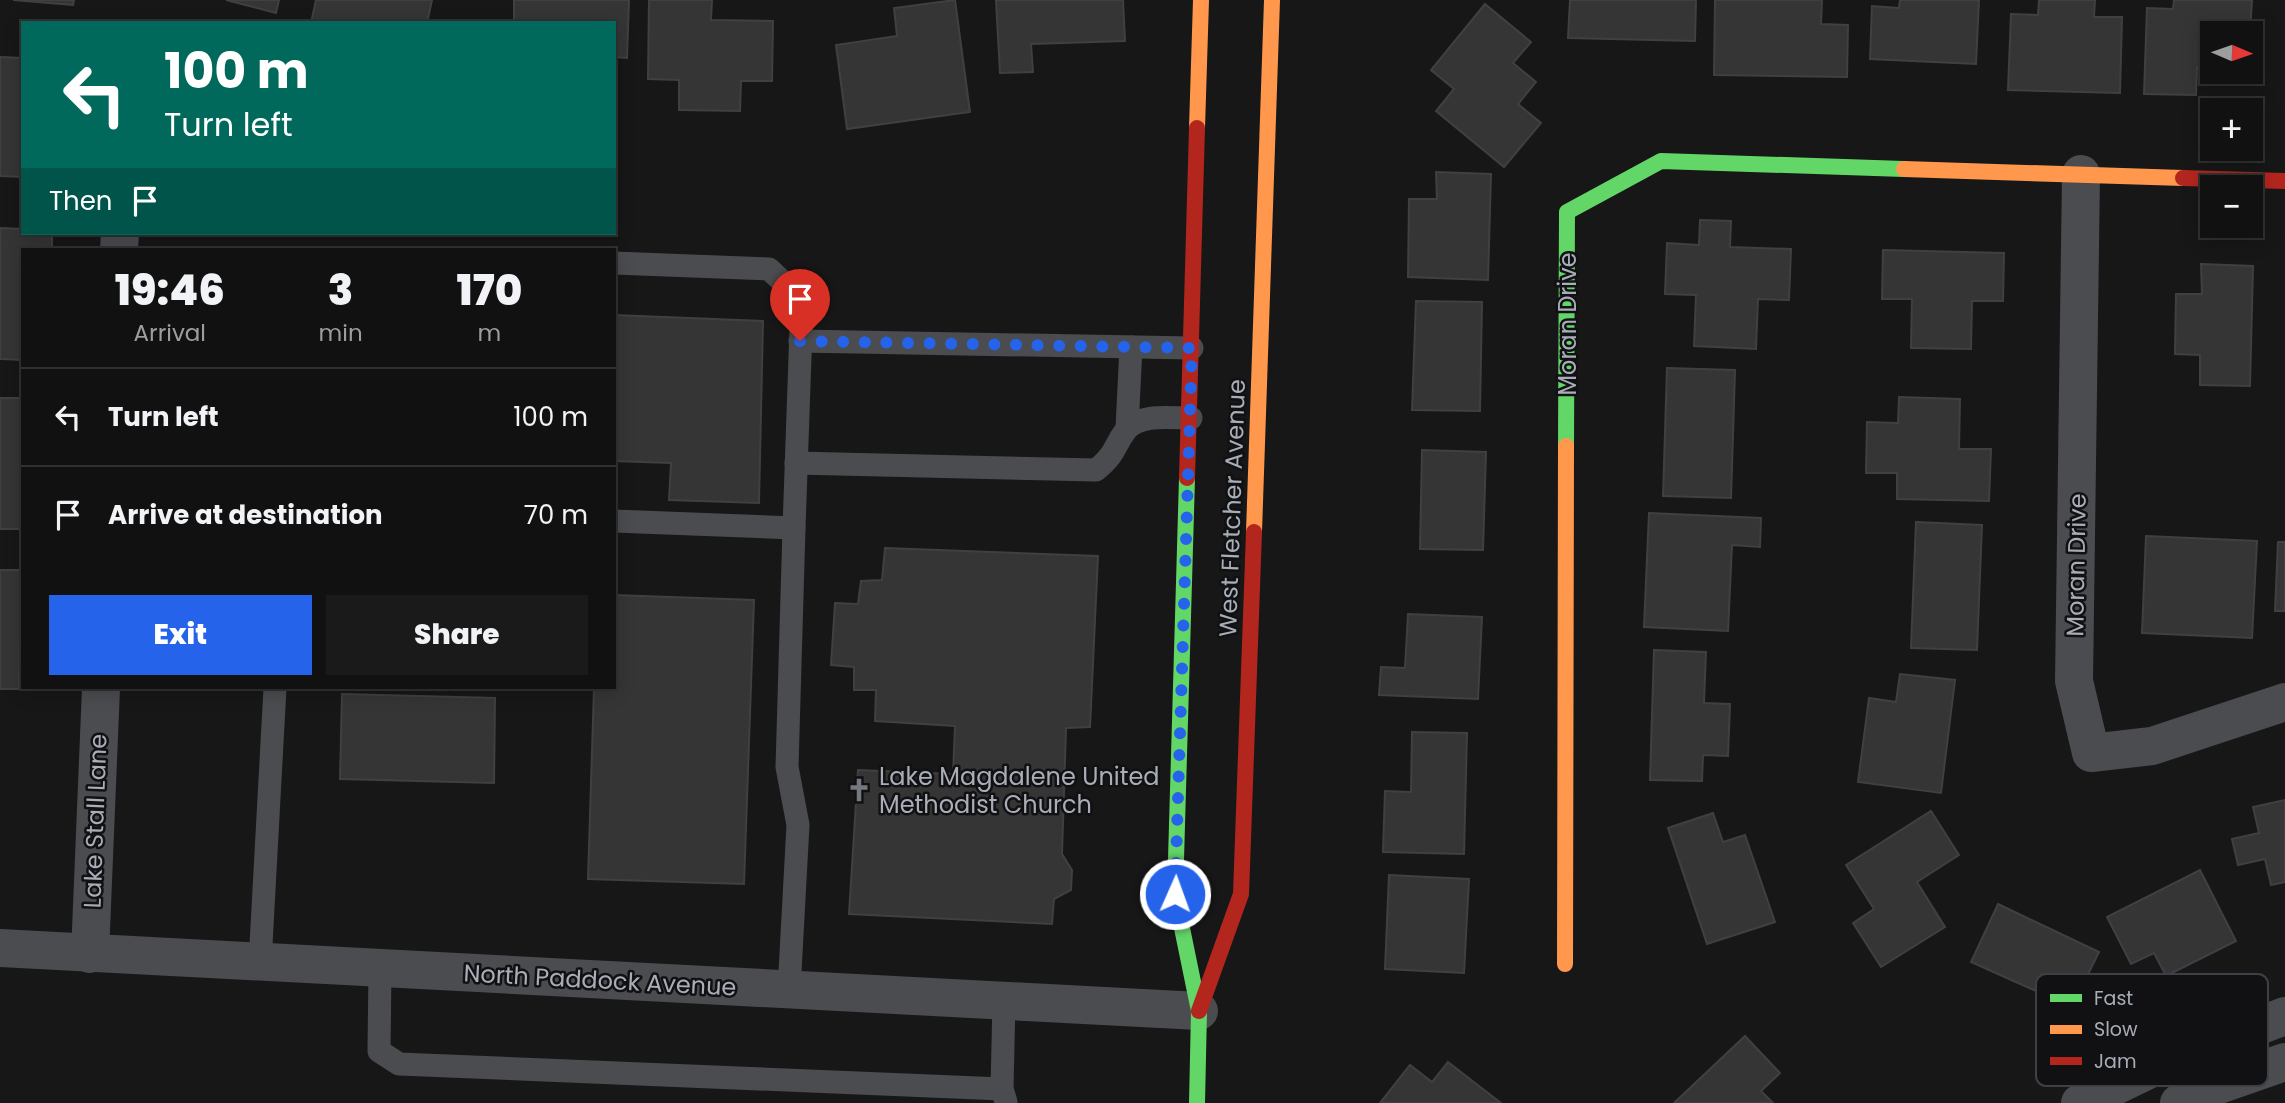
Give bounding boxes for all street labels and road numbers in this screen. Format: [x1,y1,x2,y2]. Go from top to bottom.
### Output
street label: Moran Drive [1551,252,1584,396]
street label: West Fletcher Avenue [1211,379,1253,637]
street label: Moran Drive [2058,493,2094,637]
street label: Lake Stall Lane [75,733,115,909]
street label: North Paddock Avenue [463,956,737,1004]

